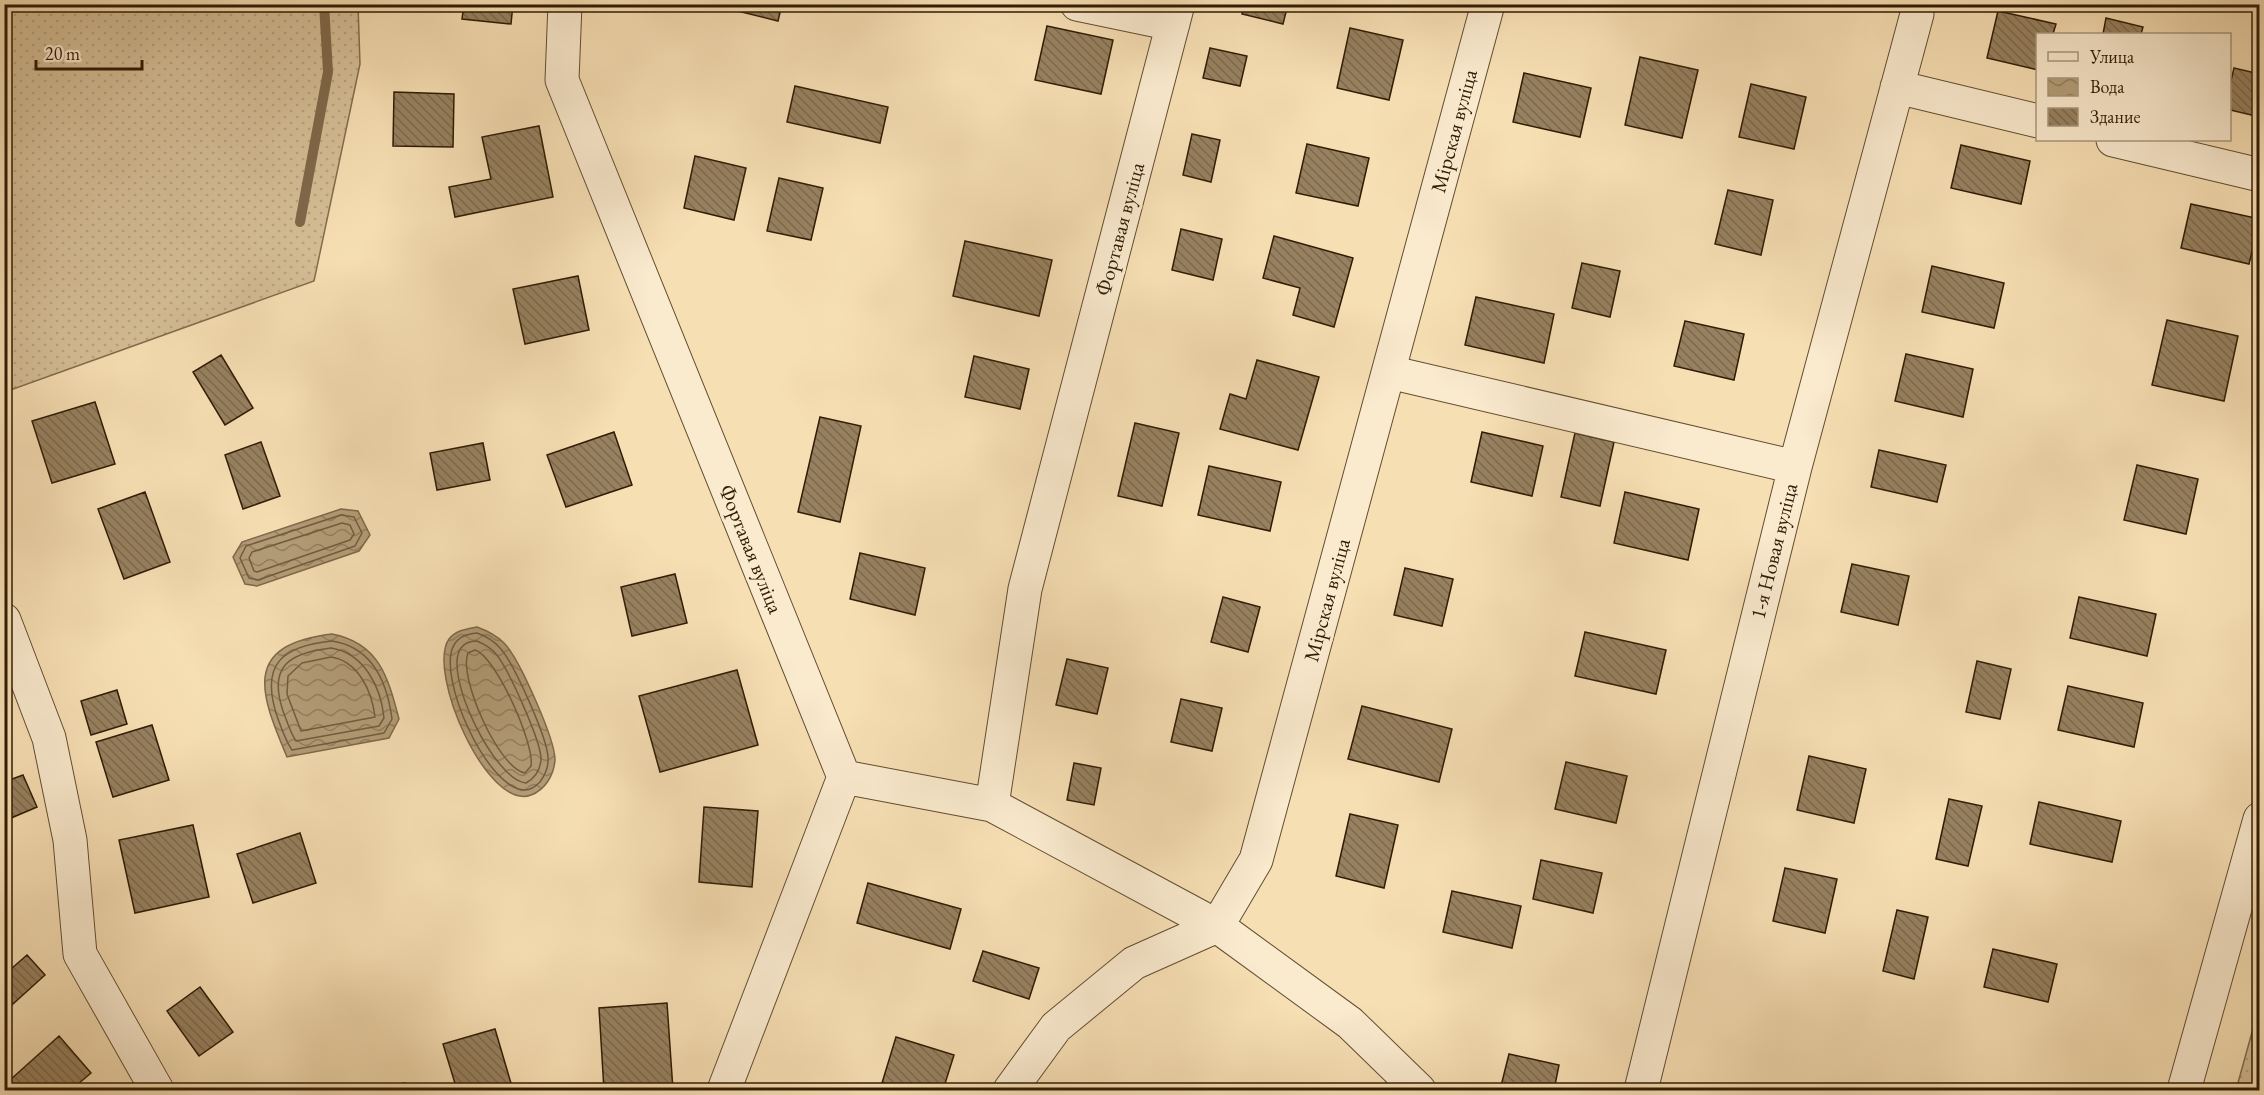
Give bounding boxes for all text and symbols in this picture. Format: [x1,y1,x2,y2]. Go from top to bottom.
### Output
scale bar [36,33,142,71]
legend [2036,33,2231,141]
text: 20 m [45,42,80,65]
text: Улица [2089,45,2135,68]
street label: Мірская вуліца [1424,66,1483,195]
text: Вода [2090,75,2125,98]
text: Здание [2090,105,2140,128]
street label: Фортавая вуліца [1089,159,1150,298]
street label: 1-я Новая вуліца [1744,479,1804,622]
street label: Фортавая вуліца [713,480,790,618]
street label: Мірская вуліца [1297,535,1356,664]

